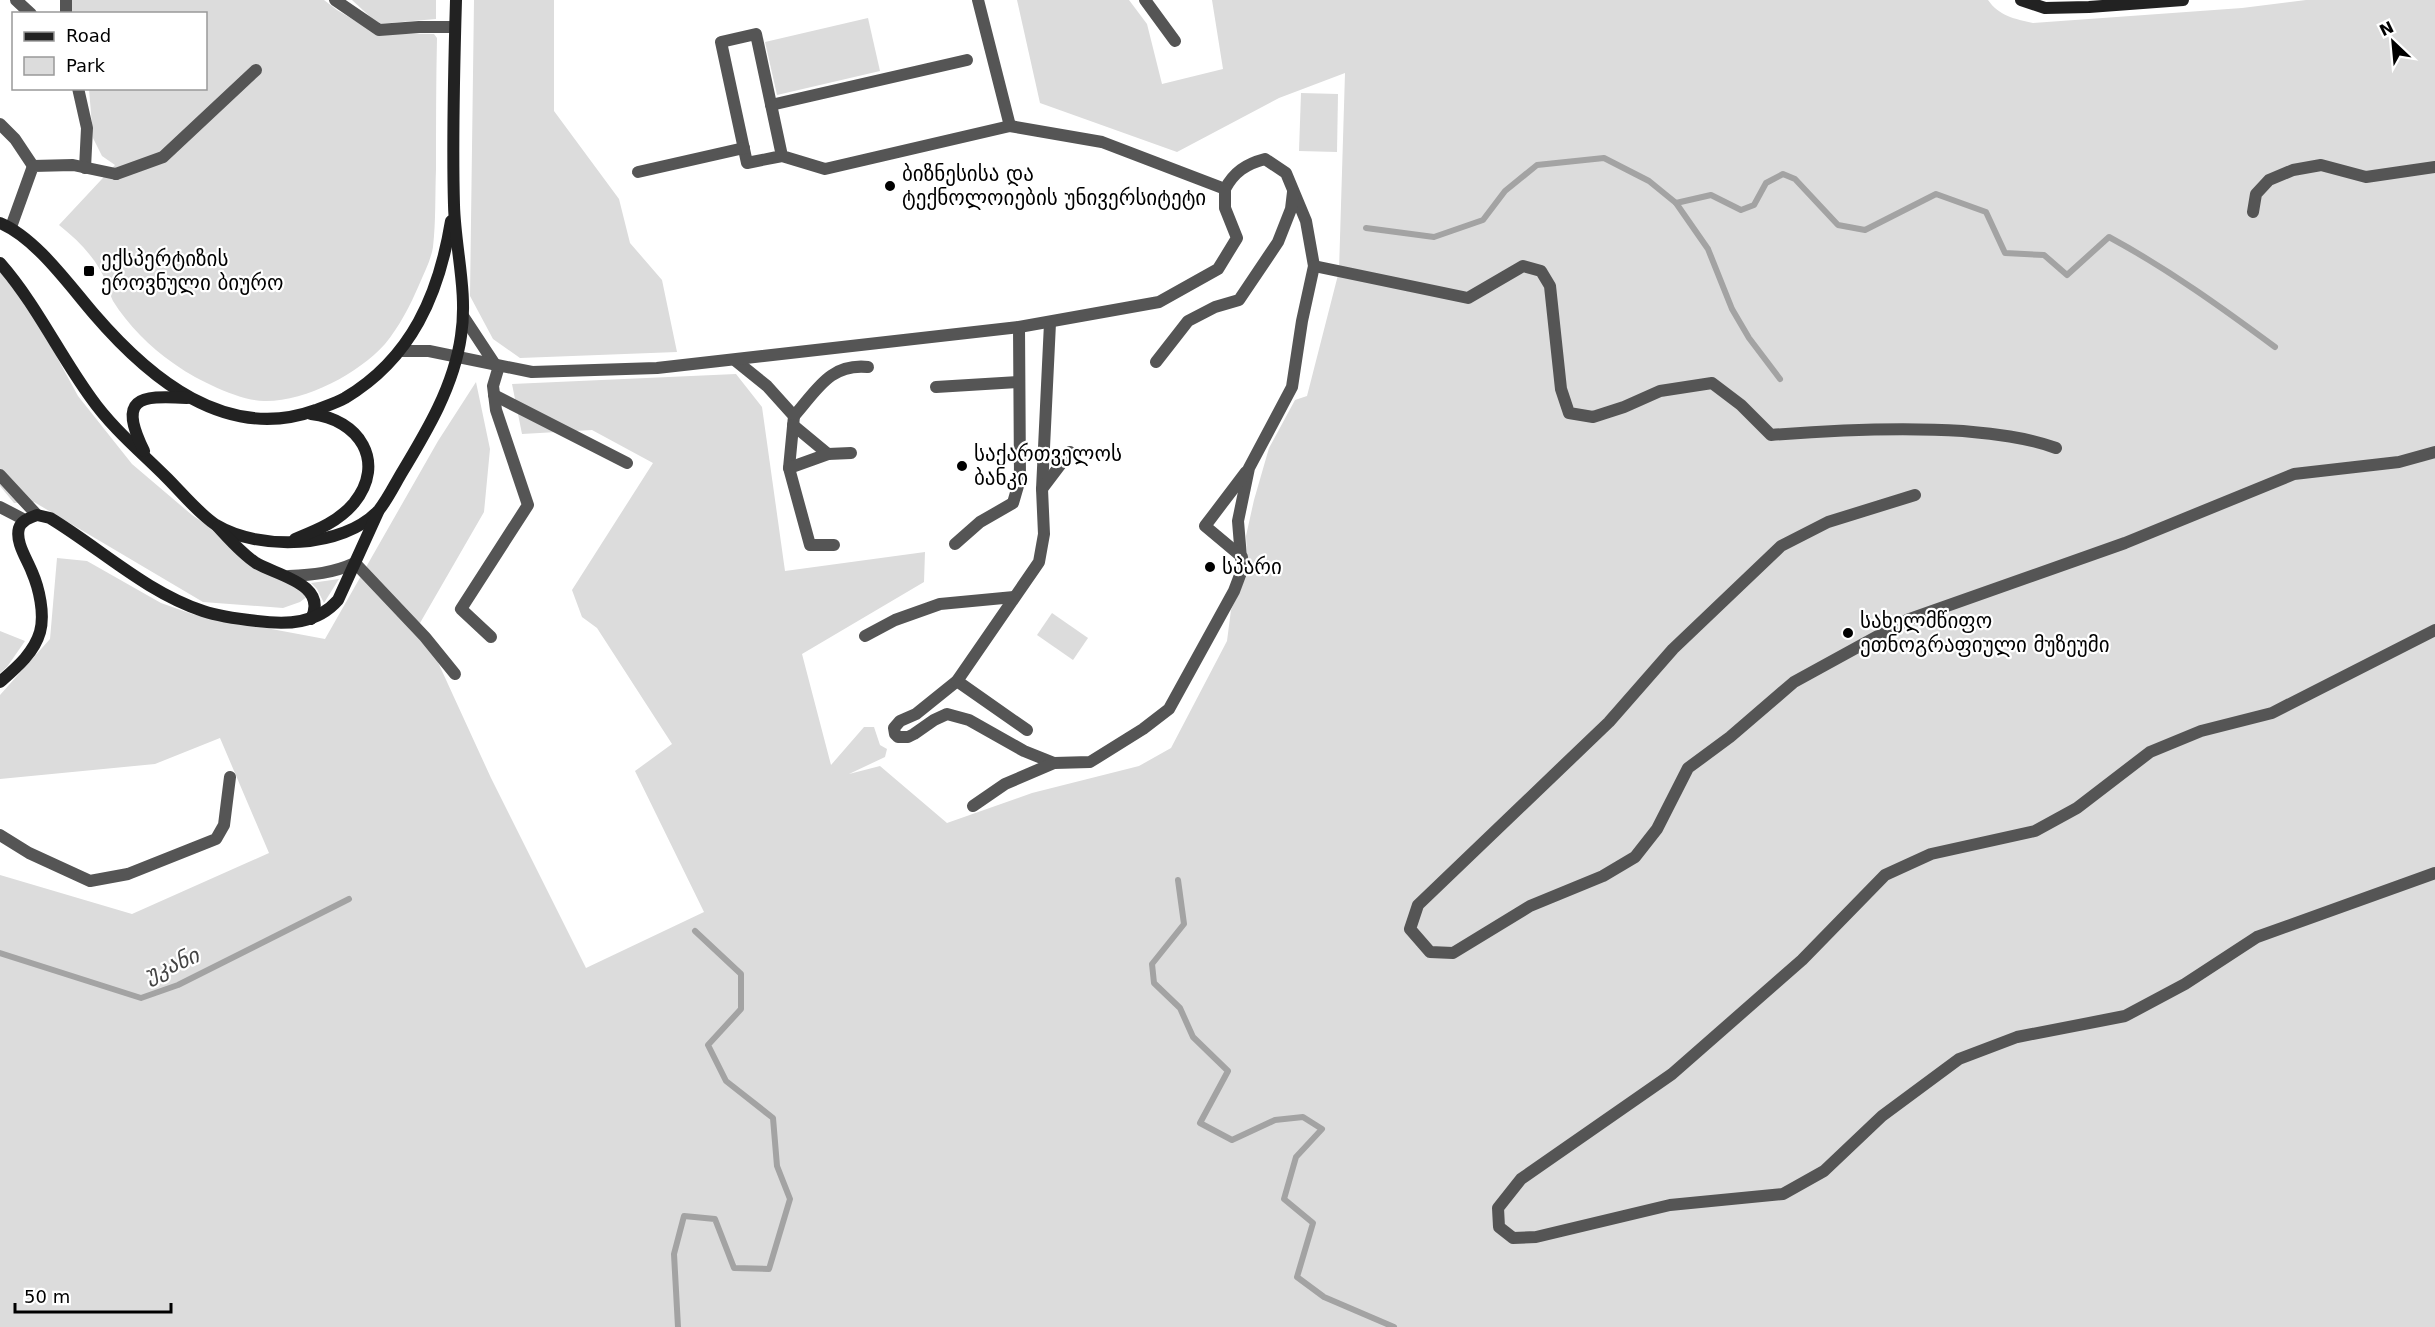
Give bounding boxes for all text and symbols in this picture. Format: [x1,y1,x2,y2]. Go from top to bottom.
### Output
legend [12,12,207,90]
north arrow [2363,12,2423,72]
text: N [2376,17,2397,40]
text: Road [66,25,111,46]
text: Park [66,55,105,76]
place label: ბიზნესისა და ტექნოლოიების უნივერსიტეტი [902,162,1206,210]
marker: ბიზნესისა და ტექნოლოიების უნივერსიტეტი [883,179,897,193]
place label: ექსპერტიზის ეროვნული ბიურო [101,247,283,295]
marker: ექსპერტიზის ეროვნული ბიურო [82,264,96,278]
place label: საქართველოს ბანკი [974,442,1122,490]
marker: საქართველოს ბანკი [955,459,969,473]
place label: სპარი [1222,555,1282,579]
marker: სპარი [1203,560,1217,574]
place label: სახელმწიფო ეთნოგრაფიული მუზეუმი [1860,609,2110,657]
marker: სახელმწიფო ეთნოგრაფიული მუზეუმი [1841,626,1855,640]
water label: უკანი [140,942,204,988]
scale bar [15,1276,171,1314]
text: 50 m [24,1286,70,1307]

